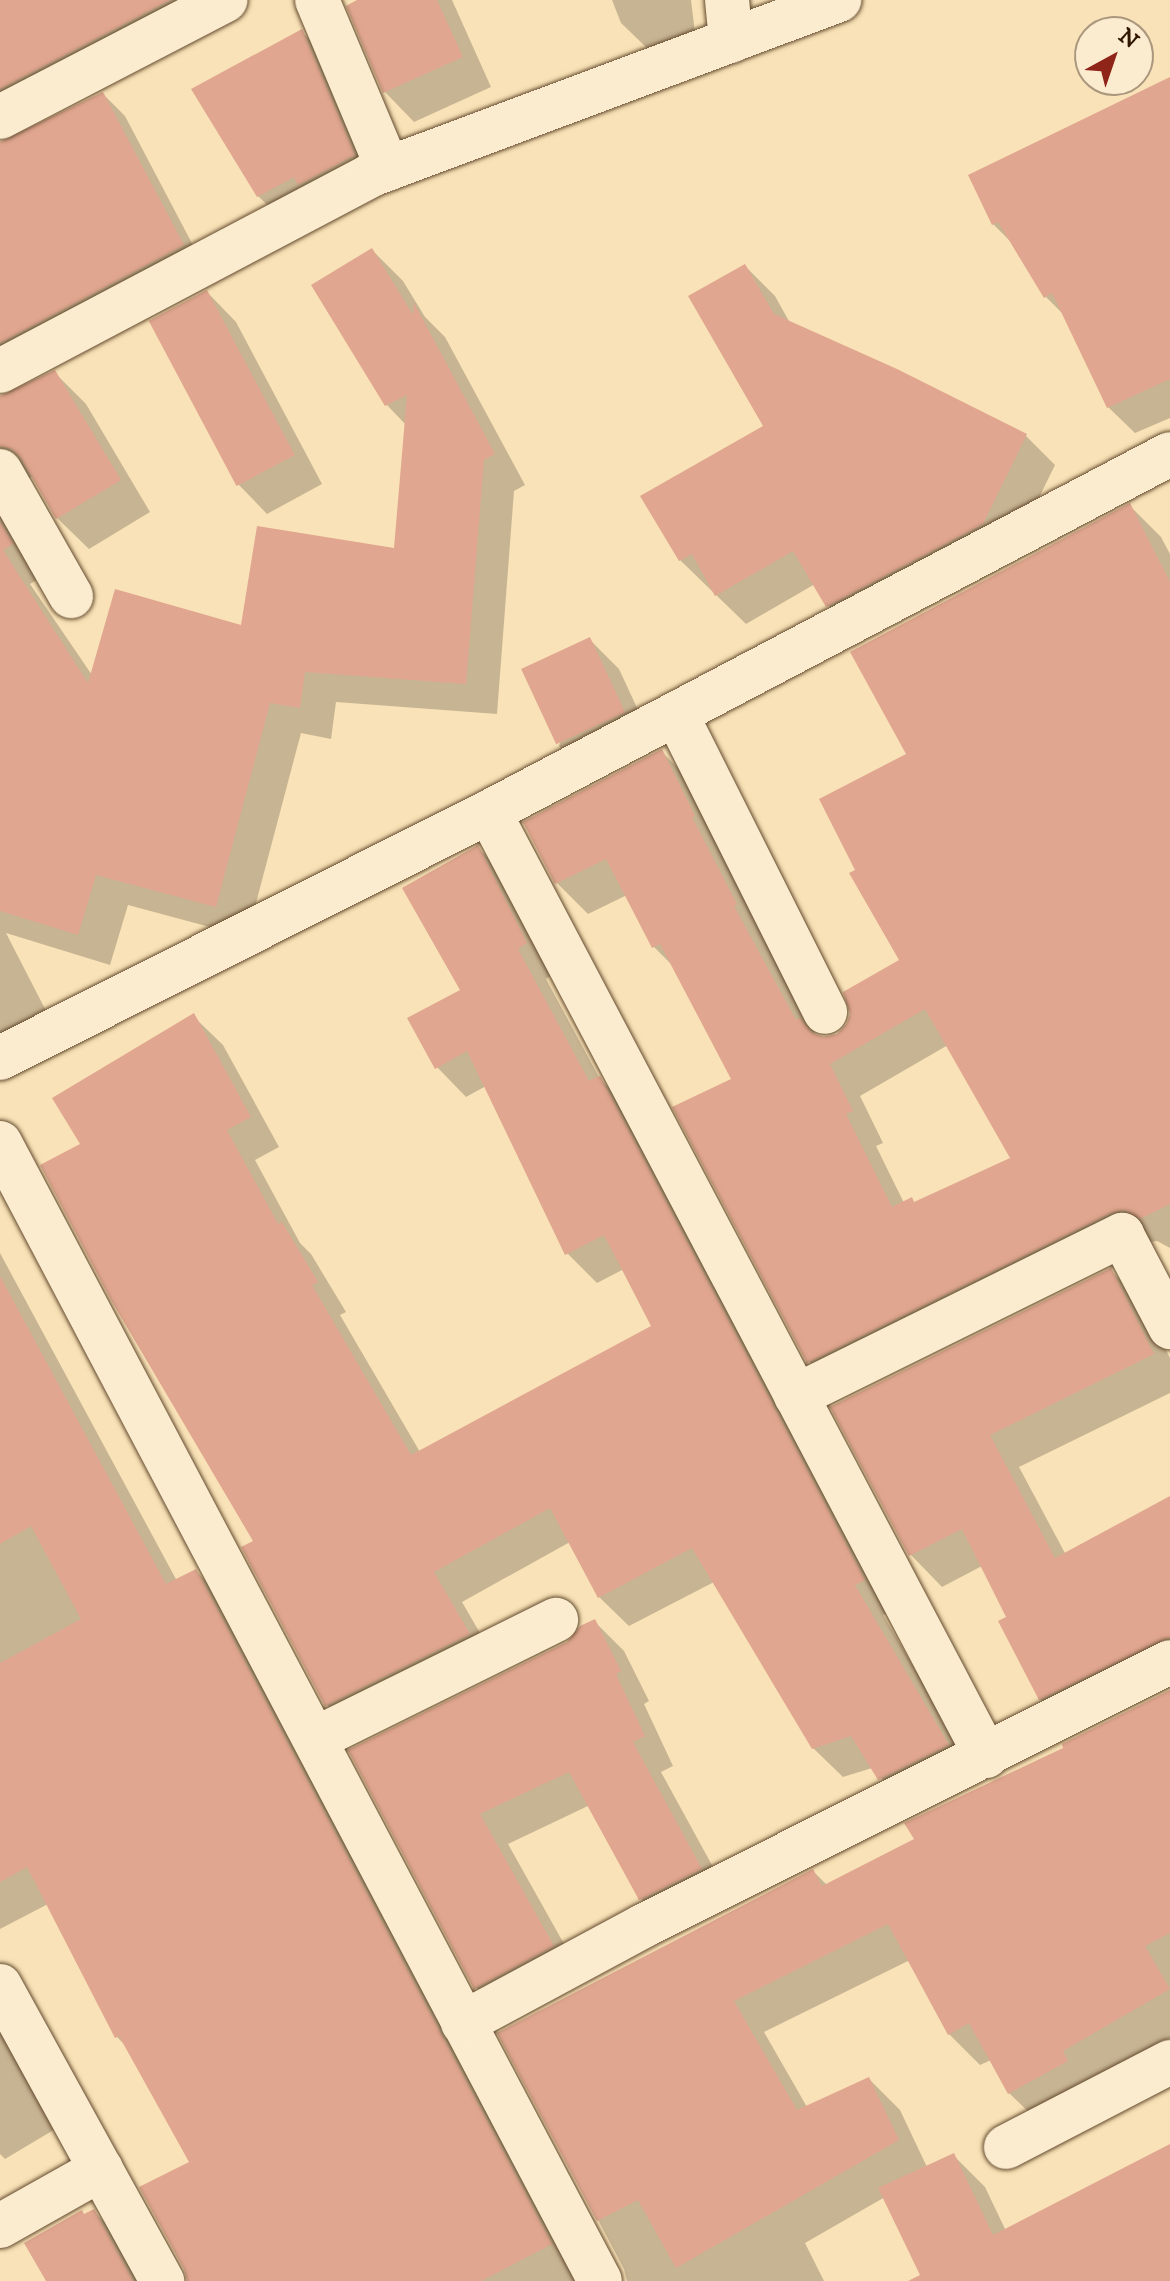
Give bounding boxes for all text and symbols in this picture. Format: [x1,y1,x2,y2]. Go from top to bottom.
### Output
north arrow [1074,16,1154,96]
text: N [1113,23,1144,55]

